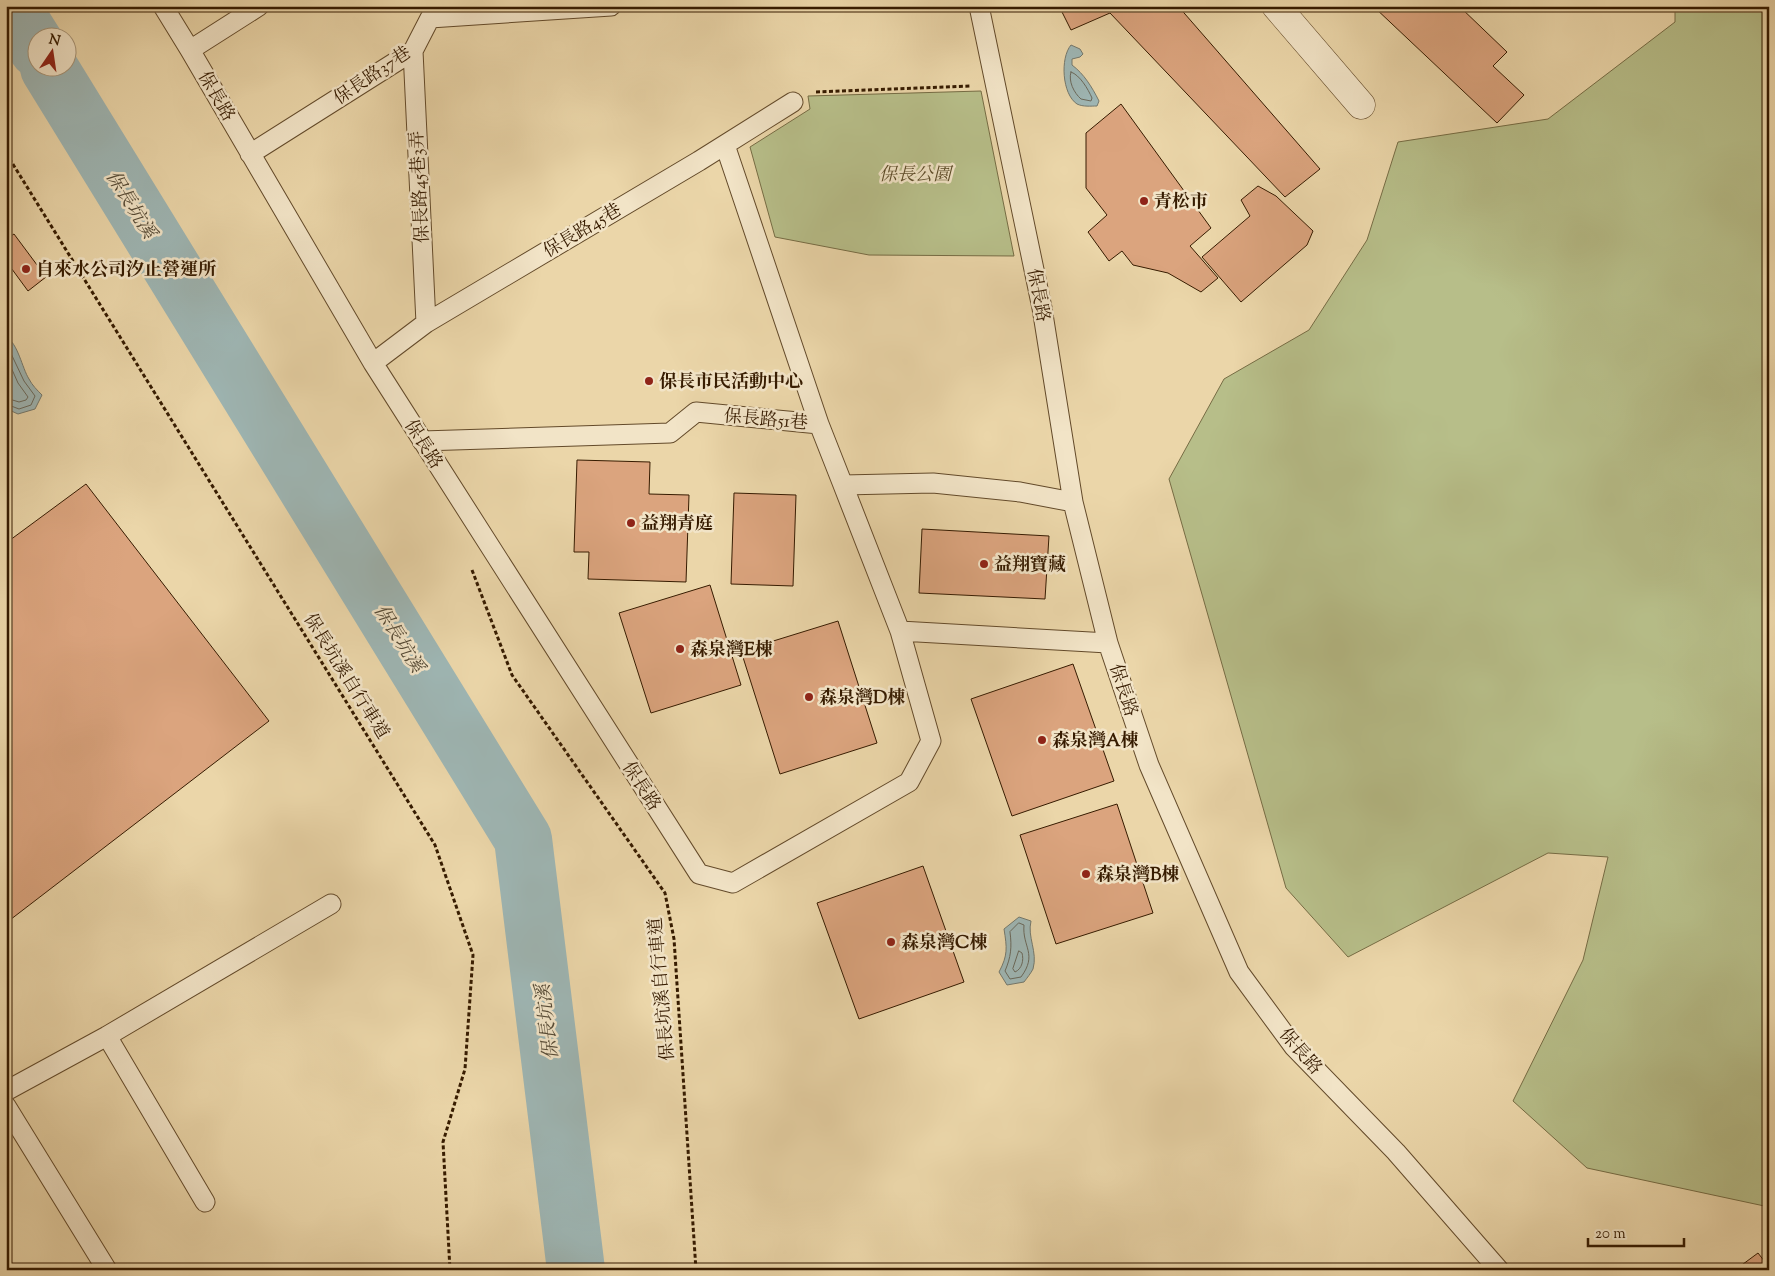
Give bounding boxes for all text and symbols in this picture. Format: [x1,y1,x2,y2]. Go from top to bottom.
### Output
north arrow [28,28,78,78]
text: N [47,30,62,52]
street label: 保長路37巷 [329,41,417,112]
street label: 保長路 [191,67,240,127]
street label: 保長路45巷3弄 [405,130,437,244]
park label: 保長公園 [879,163,954,189]
water label: 保長坑溪 [98,166,163,246]
place label: 青松市 [1154,190,1208,216]
marker: 青松市 [1138,195,1150,207]
street label: 保長路45巷 [539,198,627,265]
place label: 自來水公司汐止營運所 [36,258,217,284]
marker: 自來水公司汐止營運所 [20,263,32,275]
street label: 保長路 [1019,266,1055,324]
place label: 保長市民活動中心 [659,370,803,396]
marker: 保長市民活動中心 [643,375,655,387]
street label: 保長路51巷 [723,404,809,438]
street label: 保長路 [397,415,448,475]
place label: 益翔青庭 [641,512,713,538]
marker: 益翔青庭 [625,517,637,529]
place label: 益翔寶藏 [994,553,1066,579]
marker: 益翔寶藏 [978,558,990,570]
water label: 保長坑溪 [366,600,431,680]
street label: 保長坑溪自行車道 [296,609,394,745]
place label: 森泉灣E棟 [690,638,773,664]
marker: 森泉灣E棟 [674,643,686,655]
street label: 保長路 [1101,661,1143,720]
place label: 森泉灣D棟 [819,686,905,712]
marker: 森泉灣D棟 [803,691,815,703]
place label: 森泉灣A棟 [1052,729,1139,755]
marker: 森泉灣A棟 [1036,734,1048,746]
street label: 保長路 [615,757,666,817]
place label: 森泉灣B棟 [1096,863,1179,889]
marker: 森泉灣B棟 [1080,868,1092,880]
street label: 保長坑溪自行車道 [644,916,682,1062]
place label: 森泉灣C棟 [901,931,988,957]
marker: 森泉灣C棟 [885,936,897,948]
water label: 保長坑溪 [530,980,567,1061]
street label: 保長路 [1272,1023,1327,1081]
scale bar [1588,1216,1684,1248]
text: 20 m [1595,1224,1626,1245]

